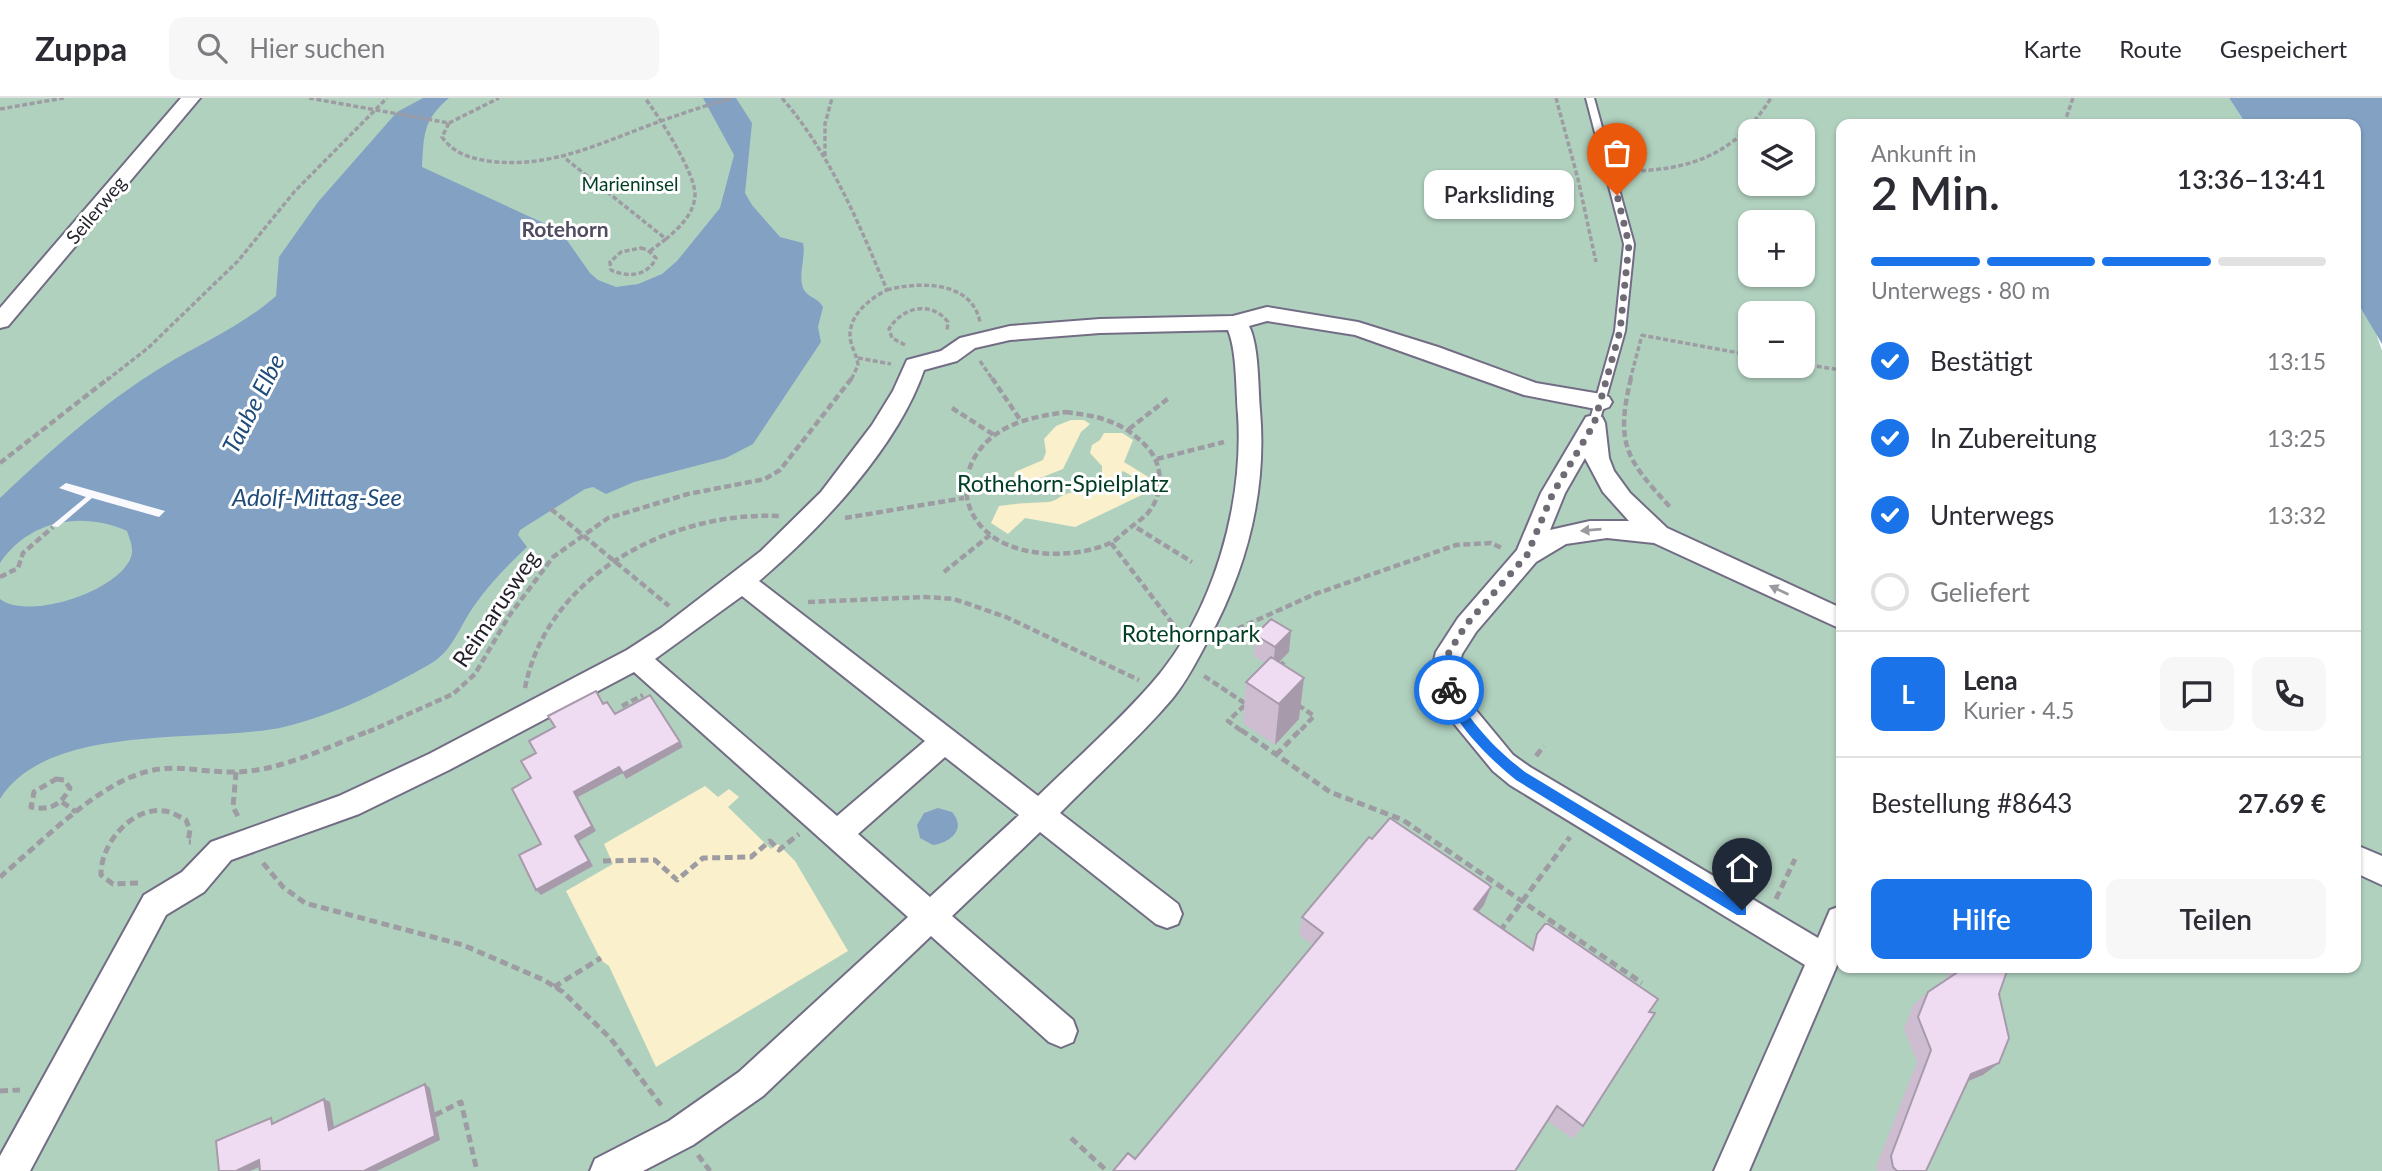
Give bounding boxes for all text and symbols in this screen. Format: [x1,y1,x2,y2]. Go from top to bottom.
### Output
search box [169,17,659,80]
text: Zuppa [35,28,127,68]
icon: search [193,29,231,67]
text: Hier suchen [249,32,385,64]
text: Karte [2024,34,2081,63]
text: Route [2119,34,2182,63]
text: Gespeichert [2220,34,2347,63]
map controls [1738,119,1815,378]
button: layers [1738,119,1815,196]
pin [1587,123,1647,195]
icon: bag [1598,134,1636,172]
text: Ankunft in [1871,139,1977,167]
text: 13:36–13:41 [2177,163,2326,195]
text: 2 Min. [1871,165,2000,220]
callout: Parksliding [1424,170,1575,220]
street label: Seilerweg [61,171,131,248]
park label: Marieninsel [582,172,678,195]
text: Parksliding [1444,180,1554,208]
button: + [1738,210,1815,287]
district label: Rotehorn [521,216,609,241]
text: Unterwegs · 80 m [1871,276,2050,304]
button: − [1738,301,1815,378]
icon: check [1871,342,1909,380]
text: Bestätigt [1930,345,2033,377]
text: 13:15 [2267,347,2326,375]
water label: Taube Elbe [215,349,290,458]
icon: check [1871,419,1909,457]
text: In Zubereitung [1930,422,2097,454]
text: 13:25 [2267,424,2326,452]
park label: Rothehorn-Spielplatz [957,469,1169,497]
water label: Adolf-Mittag-See [231,482,402,511]
icon: check [1871,496,1909,534]
text: Unterwegs [1930,499,2054,531]
text: 13:32 [2267,501,2326,529]
one-way arrow [1580,525,1602,536]
street label: Reimarusweg [446,545,544,672]
text: Geliefert [1930,576,2030,608]
one-way arrow [1769,584,1789,596]
park label: Rotehornpark [1122,619,1260,647]
courier [1414,655,1484,725]
button: chat [2160,657,2234,731]
button: phone [2252,657,2326,731]
text: Lena [1963,664,2018,696]
icon: bike [1430,671,1468,709]
text: L [1901,678,1915,710]
text: Kurier · 4.5 [1963,696,2074,724]
text: Bestellung #8643 [1871,787,2072,819]
text: 27.69 € [2238,787,2326,819]
pin [1712,838,1772,910]
icon: home [1723,849,1761,887]
button: Hilfe [1871,879,2092,959]
button: Teilen [2106,879,2326,959]

